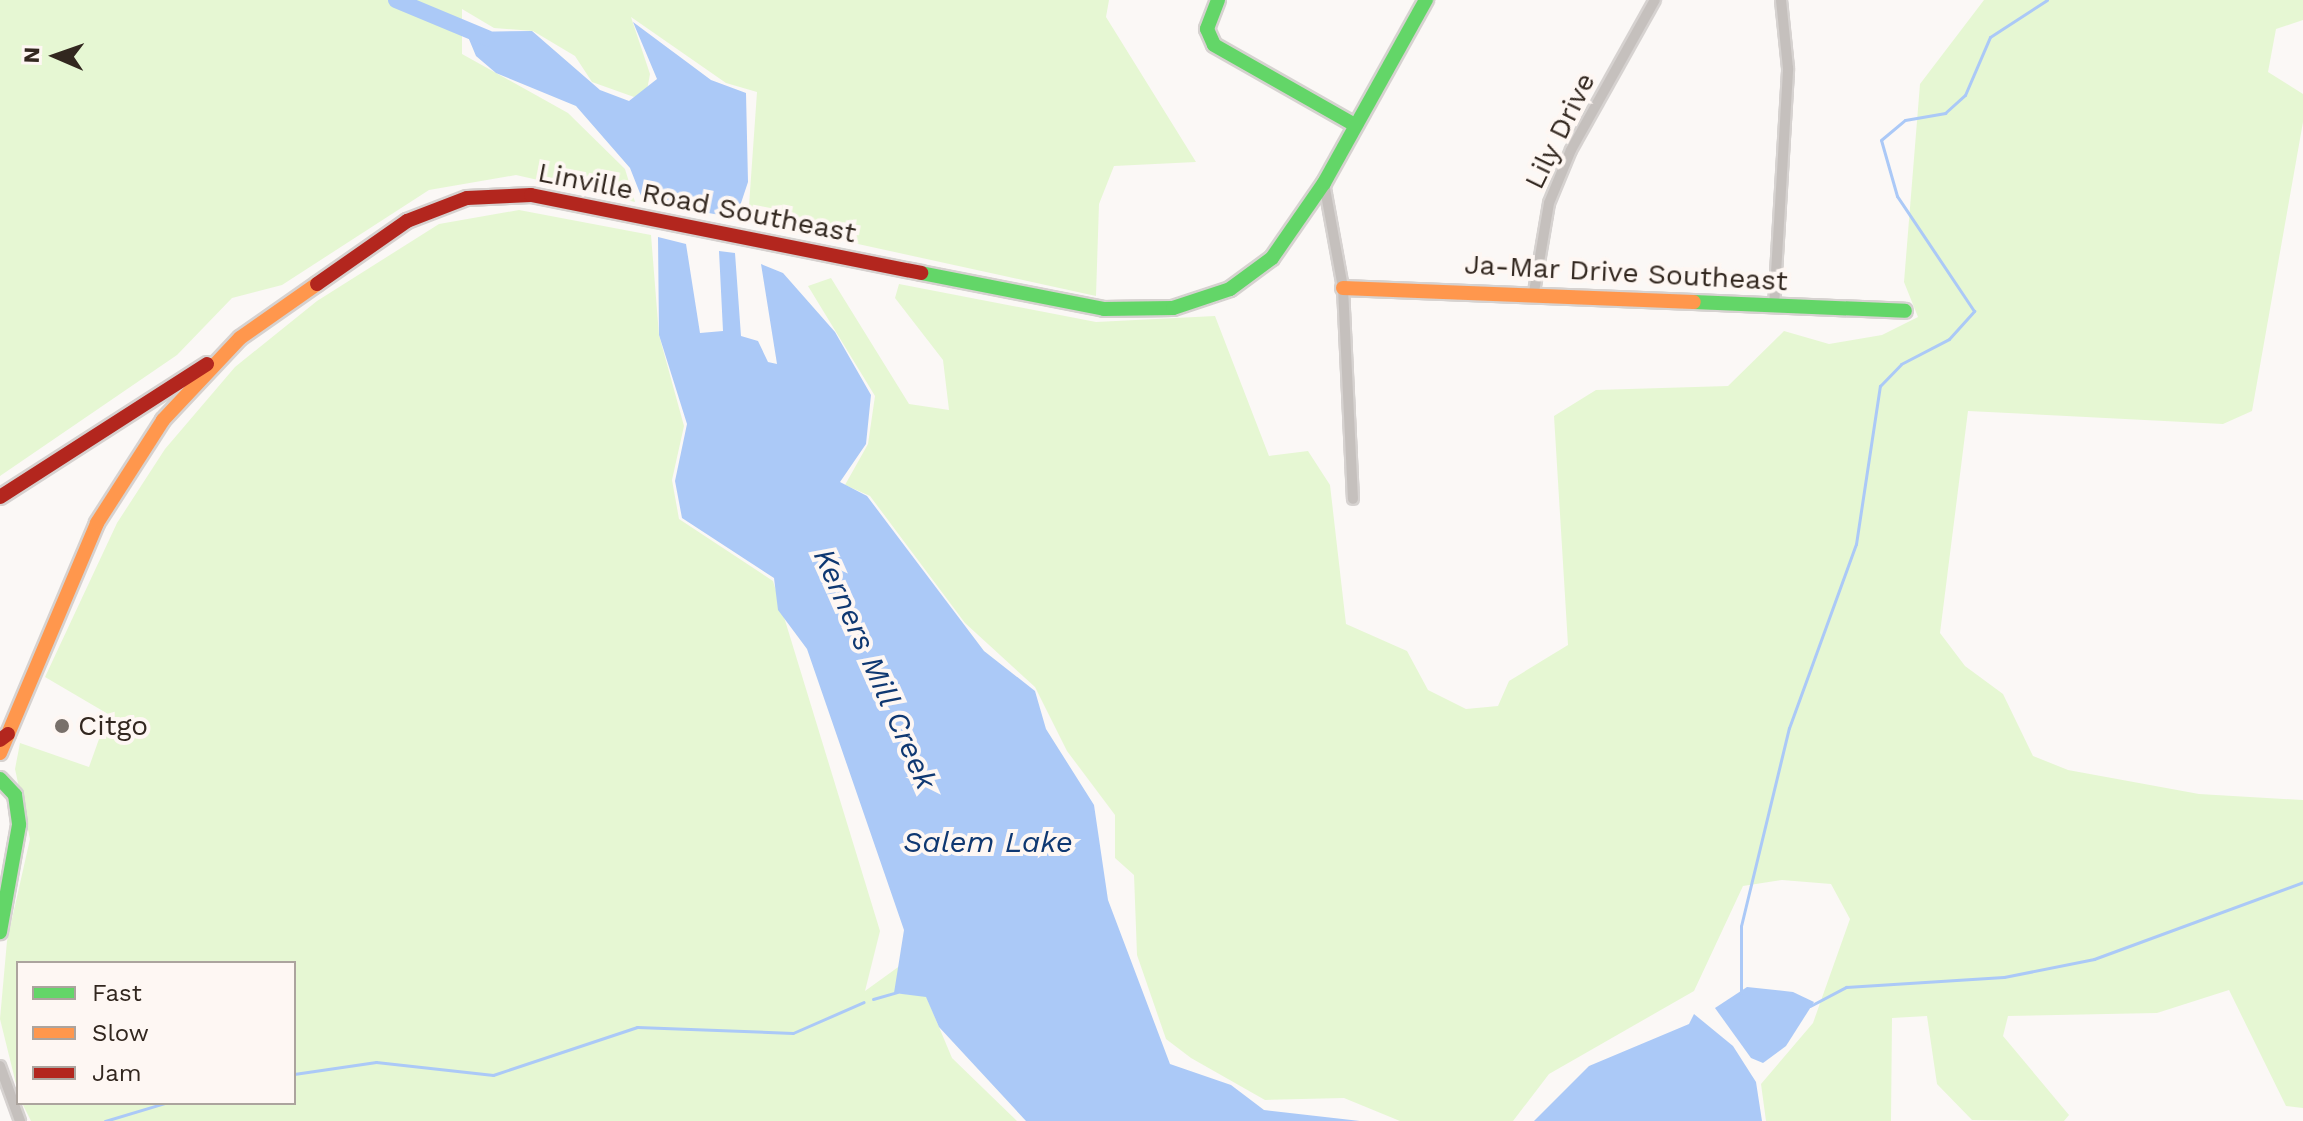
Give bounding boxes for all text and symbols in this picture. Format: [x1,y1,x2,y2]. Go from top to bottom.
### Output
north arrow [16,16,96,96]
text: N [19,47,44,64]
street label: Lily Drive [1517,67,1603,195]
street label: Linville Road Southeast [535,156,859,250]
street label: Ja-Mar Drive Southeast [1463,248,1789,298]
water label: Kerners Mill Creek [805,542,945,796]
place label: Citgo [78,709,148,743]
marker: Citgo [53,717,71,735]
water label: Salem Lake [903,824,1073,860]
legend [16,961,296,1105]
text: Fast [92,979,142,1007]
text: Slow [92,1019,149,1047]
text: Jam [92,1059,142,1087]

